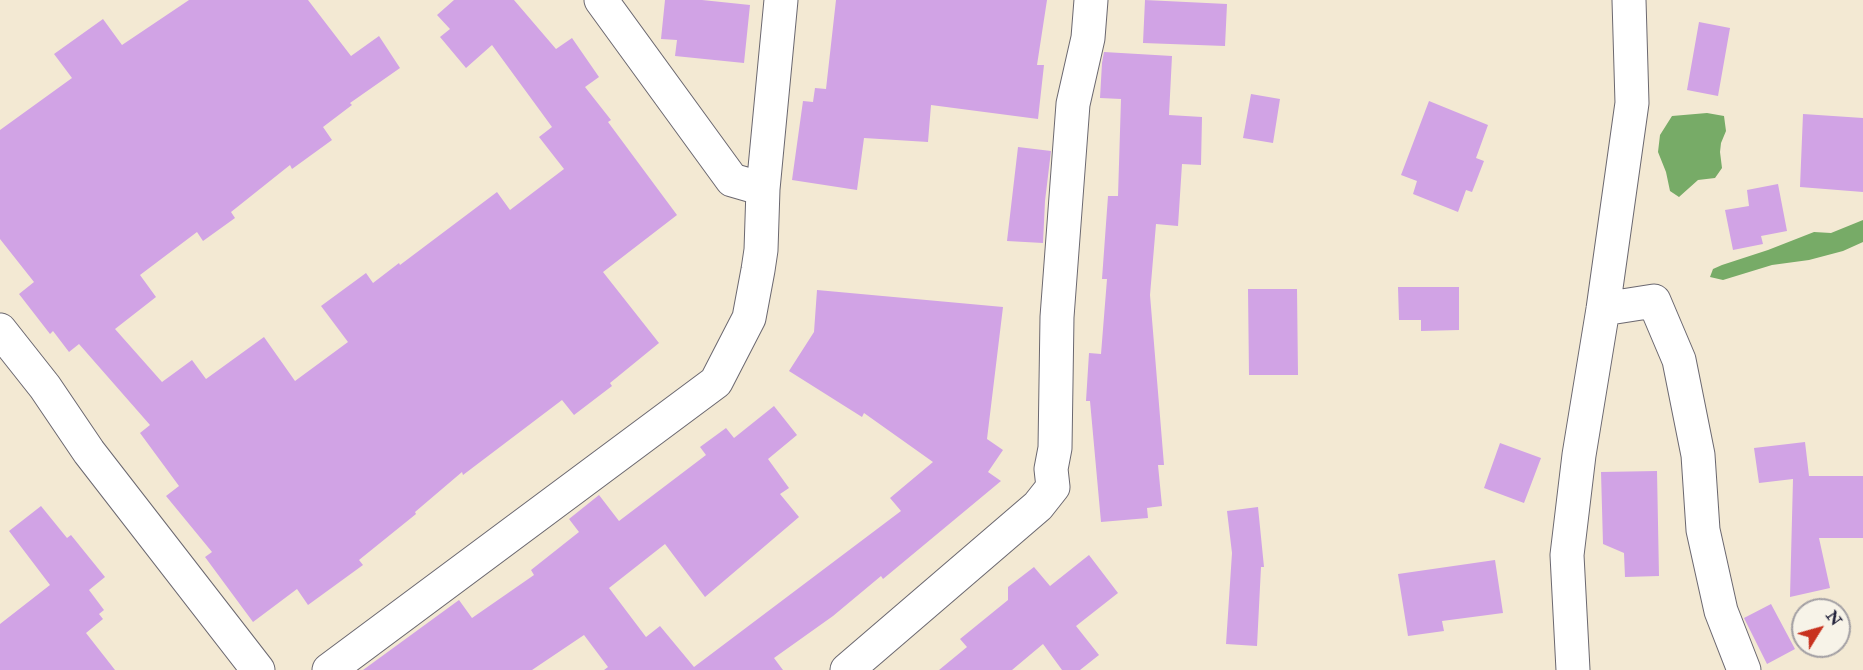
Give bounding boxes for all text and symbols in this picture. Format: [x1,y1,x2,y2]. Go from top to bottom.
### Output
north arrow [1791,598,1851,658]
text: N [1821,607,1846,630]

